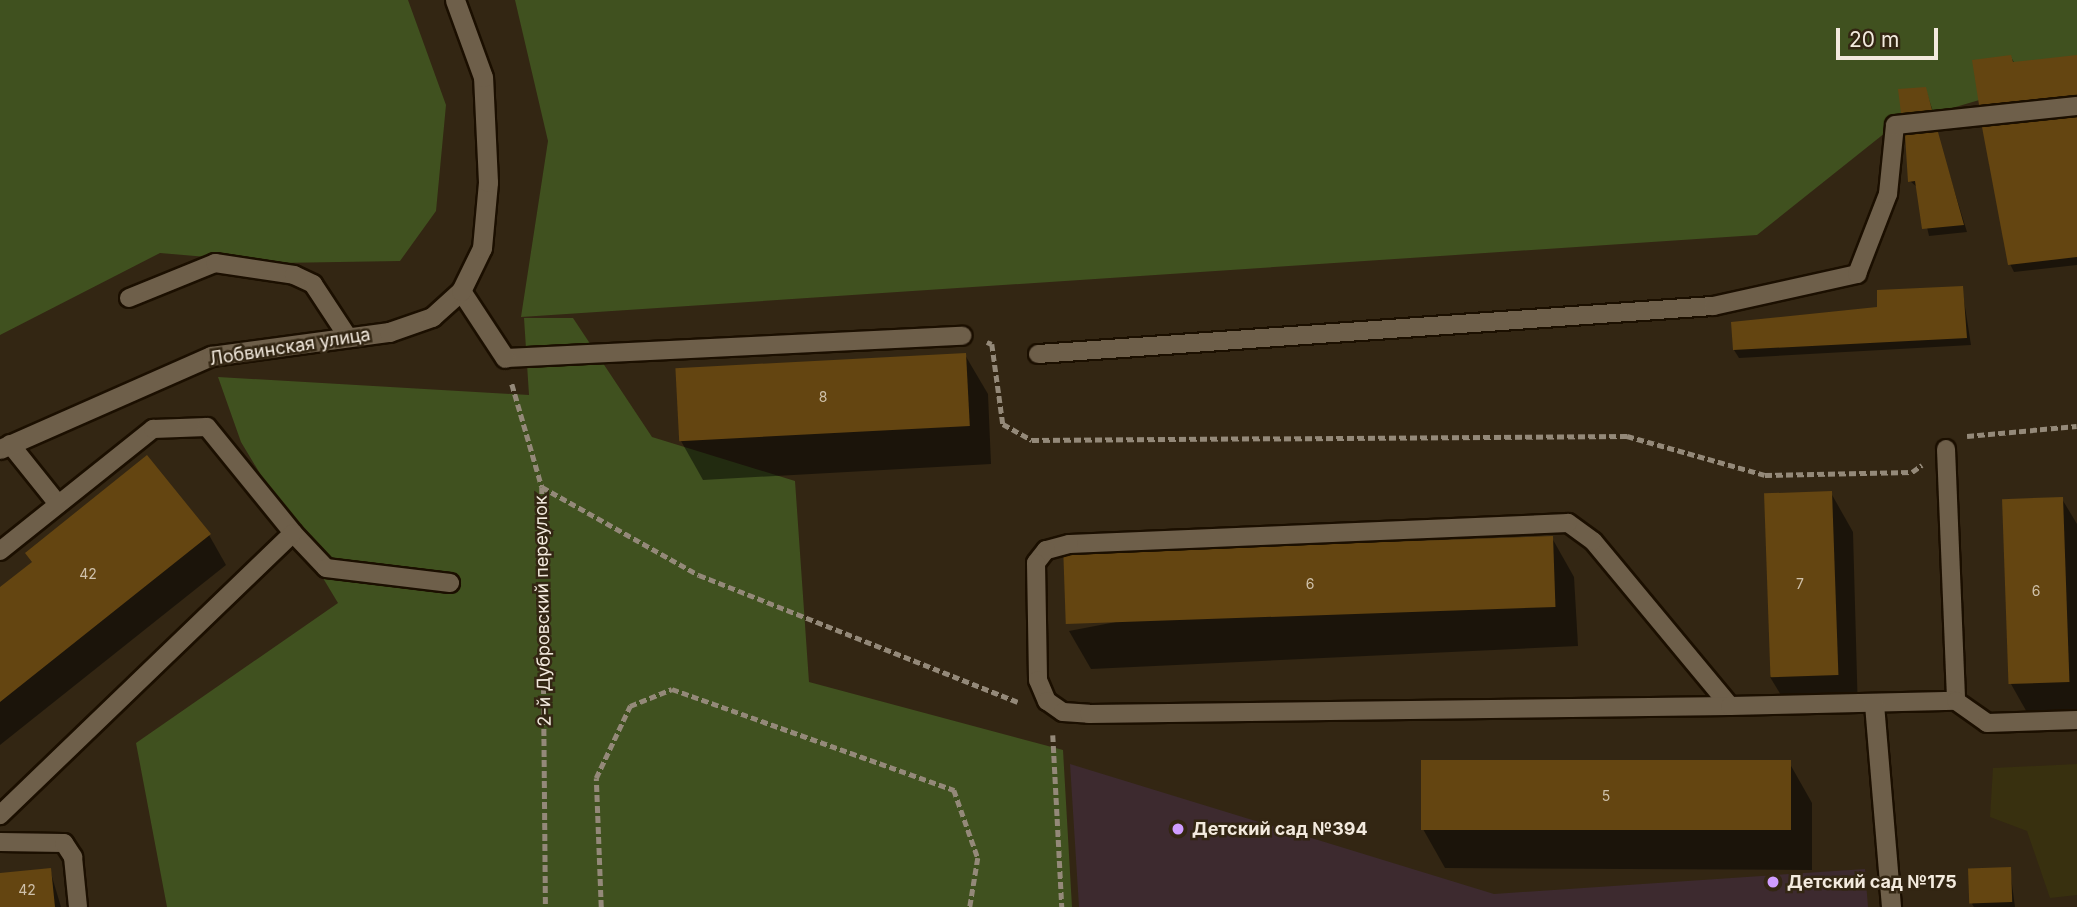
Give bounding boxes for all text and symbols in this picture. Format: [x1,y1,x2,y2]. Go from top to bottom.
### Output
scale bar [1839,14,1940,58]
text: 20 m [1849,27,1899,52]
street label: Лобвинская улица [208,324,372,370]
house number: 8 [819,389,827,405]
street label: 2-й Дубровский переулок [530,495,556,727]
house number: 42 [79,566,97,582]
house number: 6 [1306,576,1314,592]
house number: 7 [1796,576,1804,592]
house number: 6 [2032,583,2040,599]
house number: 5 [1602,788,1610,804]
place label: Детский сад №394 [1192,818,1368,840]
marker: Детский сад №394 [1170,821,1186,837]
place label: Детский сад №175 [1787,871,1957,893]
marker: Детский сад №175 [1765,874,1781,890]
house number: 42 [18,882,36,898]

